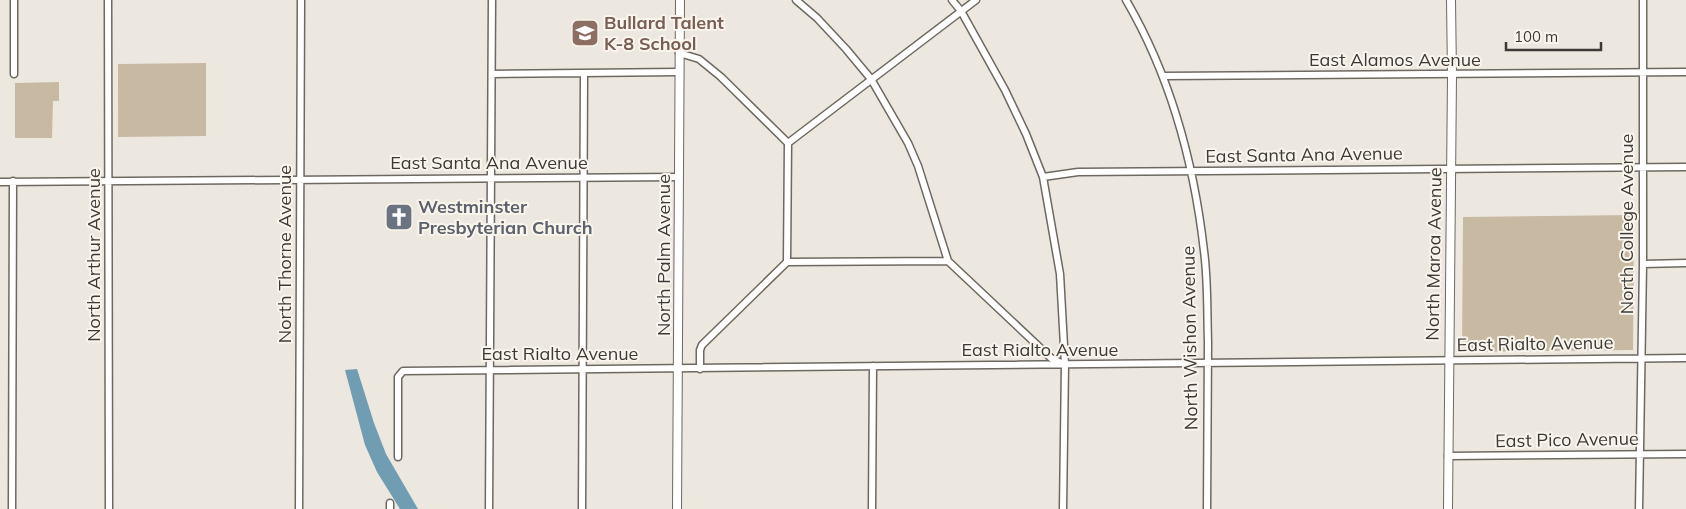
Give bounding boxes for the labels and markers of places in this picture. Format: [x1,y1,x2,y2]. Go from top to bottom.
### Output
place label: Bullard Talent K-8 School [604,11,724,55]
school or university icon: Bullard Talent K-8 School [570,18,600,48]
place label: Westminster Presbyterian Church [418,195,593,239]
church icon: Westminster Presbyterian Church [384,202,414,232]

